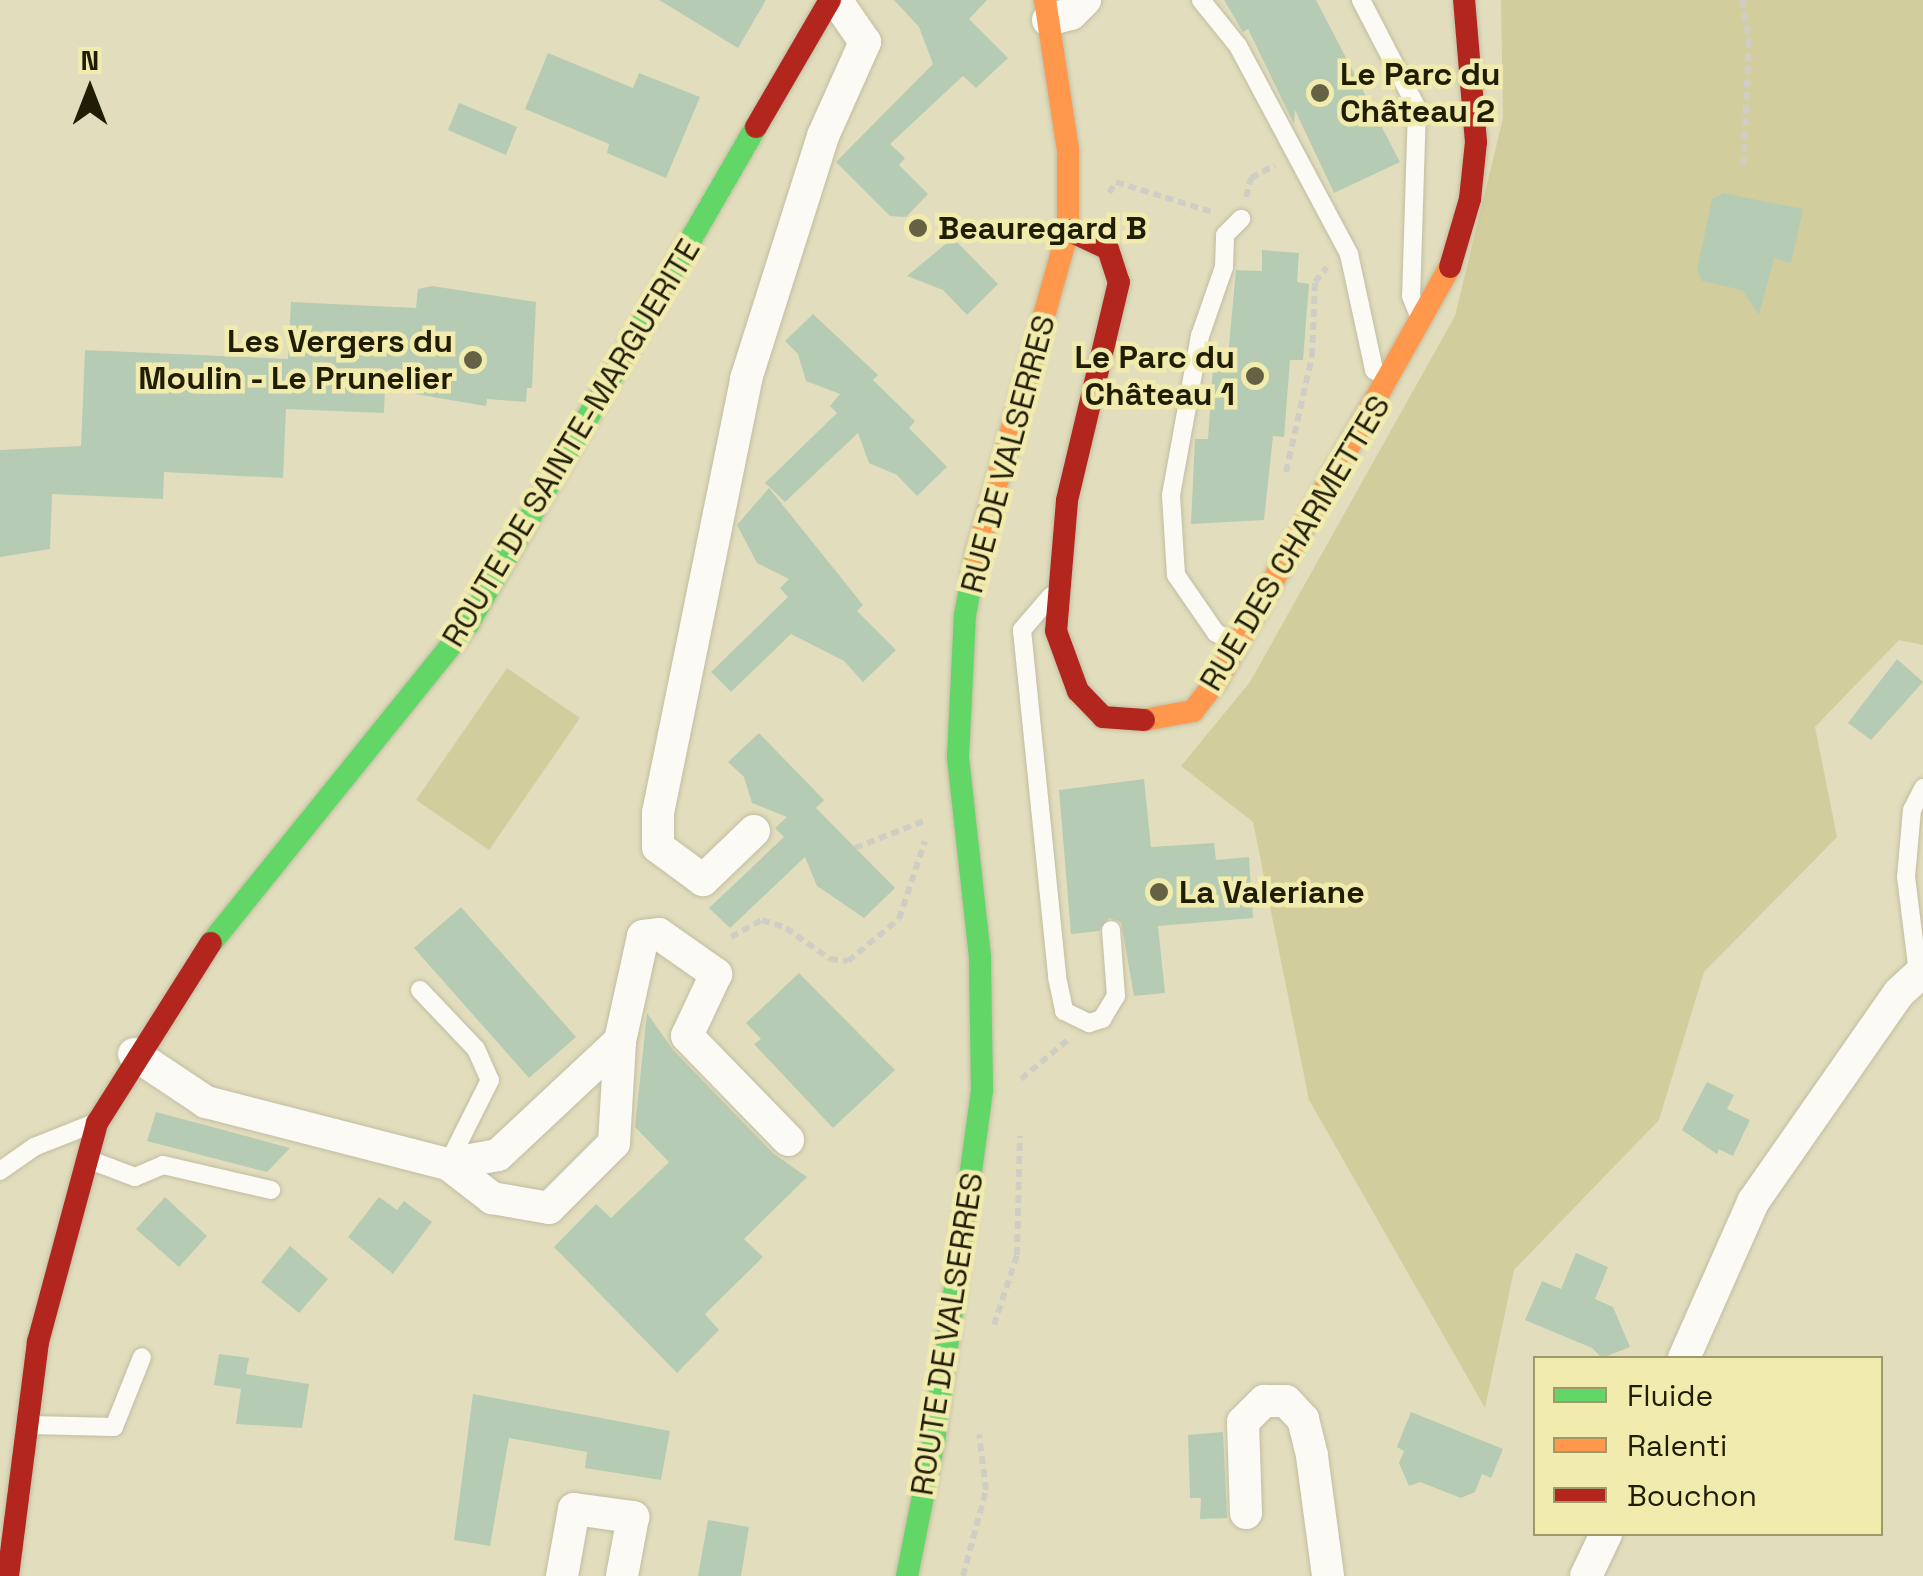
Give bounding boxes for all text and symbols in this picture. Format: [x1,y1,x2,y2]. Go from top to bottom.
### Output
north arrow [40,40,140,140]
text: N [81,42,99,78]
place label: Le Parc du Château 2 [1340,56,1501,131]
marker: Le Parc du Château 2 [1309,82,1331,104]
place label: Beauregard B [938,209,1147,247]
marker: Beauregard B [907,217,929,239]
street label: ROUTE DE SAINTE-MARGUERITE [434,232,708,654]
street label: RUE DE VALSERRES [952,311,1064,597]
place label: Les Vergers du Moulin - Le Prunelier [137,323,453,398]
place label: Le Parc du Château 1 [1074,339,1235,414]
marker: Les Vergers du Moulin - Le Prunelier [462,349,484,371]
marker: Le Parc du Château 1 [1244,365,1266,387]
street label: RUE DES CHARMETTES [1192,388,1398,698]
place label: La Valeriane [1179,873,1365,911]
marker: La Valeriane [1148,881,1170,903]
street label: ROUTE DE VALSERRES [902,1170,992,1498]
legend [1533,1356,1883,1536]
text: Fluide [1627,1376,1713,1415]
text: Ralenti [1627,1426,1727,1465]
text: Bouchon [1627,1476,1757,1515]

